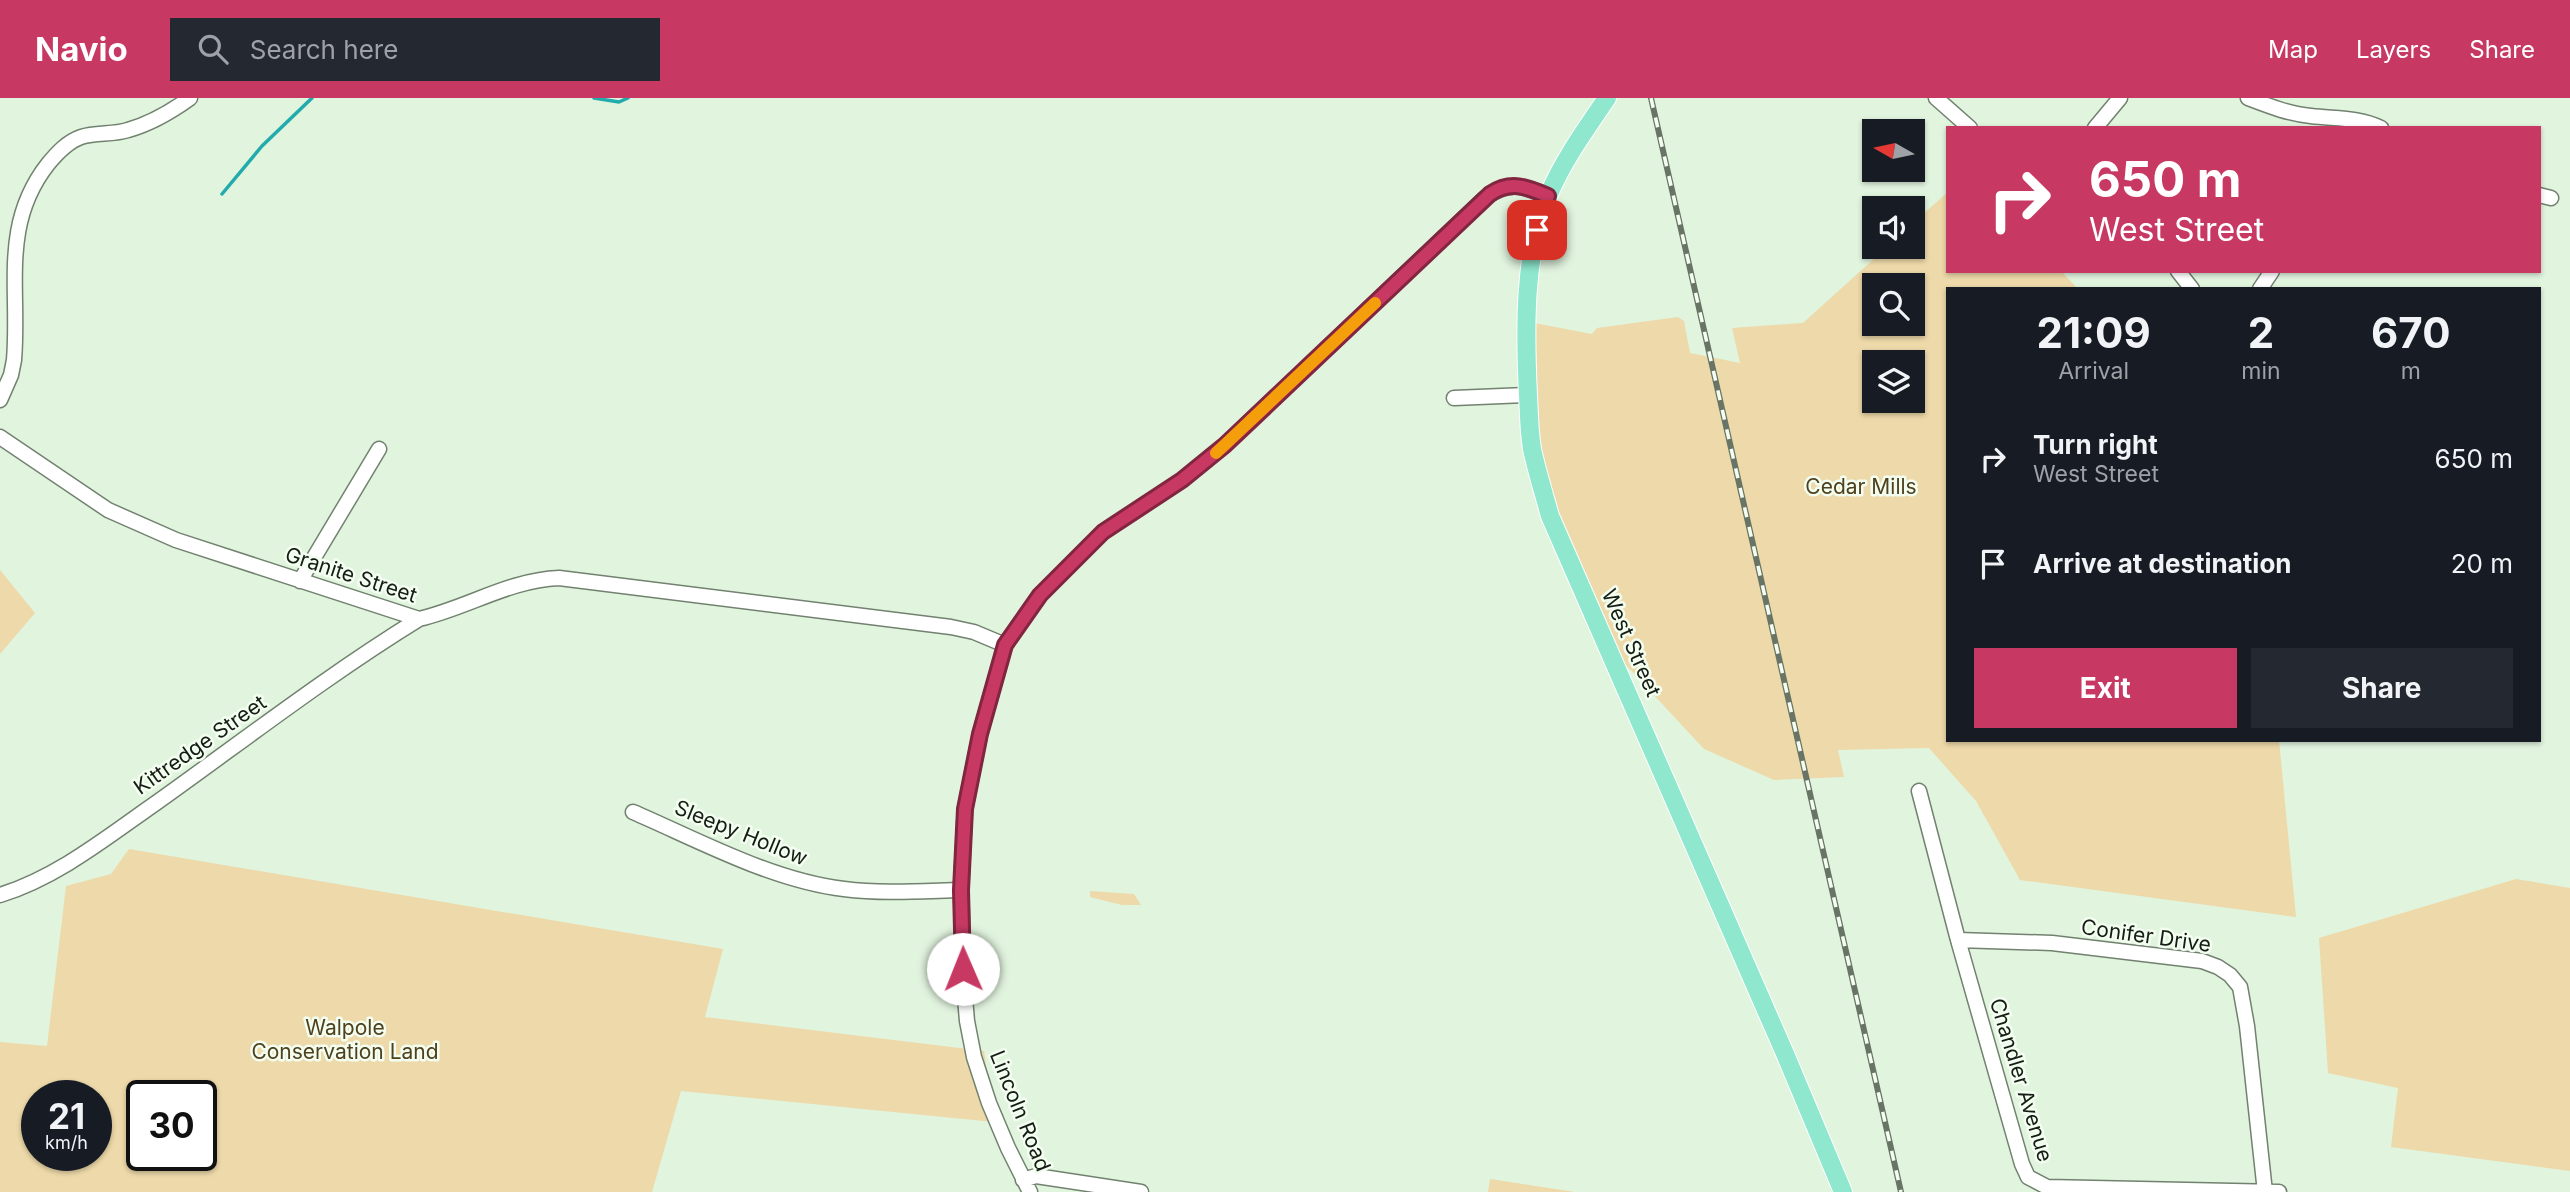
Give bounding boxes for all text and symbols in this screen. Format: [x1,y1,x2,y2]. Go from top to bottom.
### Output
search box [170,18,660,81]
text: Navio [35,29,128,69]
icon: search [194,30,232,68]
text: Search here [250,34,398,65]
text: Map [2268,35,2318,64]
text: Layers [2356,35,2431,64]
text: Share [2469,35,2535,64]
north arrow [1862,119,1925,182]
map controls [1862,119,1925,413]
text: 650 m [2089,150,2242,209]
icon: right [1974,154,2065,245]
button: sound [1862,196,1925,259]
pin [1507,200,1567,260]
text: West Street [2089,210,2264,249]
icon: arrive [1518,211,1556,249]
button: search [1862,273,1925,336]
text: 21:09 [2037,307,2151,358]
text: 2 [2248,307,2274,358]
text: 670 [2371,307,2450,358]
button: layers [1862,350,1925,413]
text: Arrival [2058,357,2129,385]
text: min [2241,357,2281,385]
text: m [2401,357,2421,385]
text: Turn right [2033,429,2158,460]
icon: right [1974,440,2012,478]
text: 650 m [2435,443,2513,474]
text: West Street [2033,460,2159,488]
park label: Cedar Mills [1805,474,1917,499]
street label: Granite Street [282,541,420,608]
icon: arrive [1974,545,2012,583]
text: Arrive at destination [2033,548,2292,579]
text: 20 m [2451,548,2513,579]
street label: West Street [1597,585,1666,701]
button: Exit [1974,648,2237,728]
button: Share [2251,648,2513,728]
street label: Kittredge Street [129,690,271,799]
street label: Sleepy Hollow [671,795,811,871]
street label: Conifer Drive [2080,914,2213,957]
position arrow [926,932,1000,1006]
street label: Chandler Avenue [1985,995,2058,1165]
park label: Walpole Conservation Land [251,1015,439,1064]
street label: Lincoln Road [985,1047,1056,1175]
speed limit sign: 30 [126,1080,217,1171]
text: 21 [48,1095,85,1137]
text: km/h [45,1132,88,1153]

